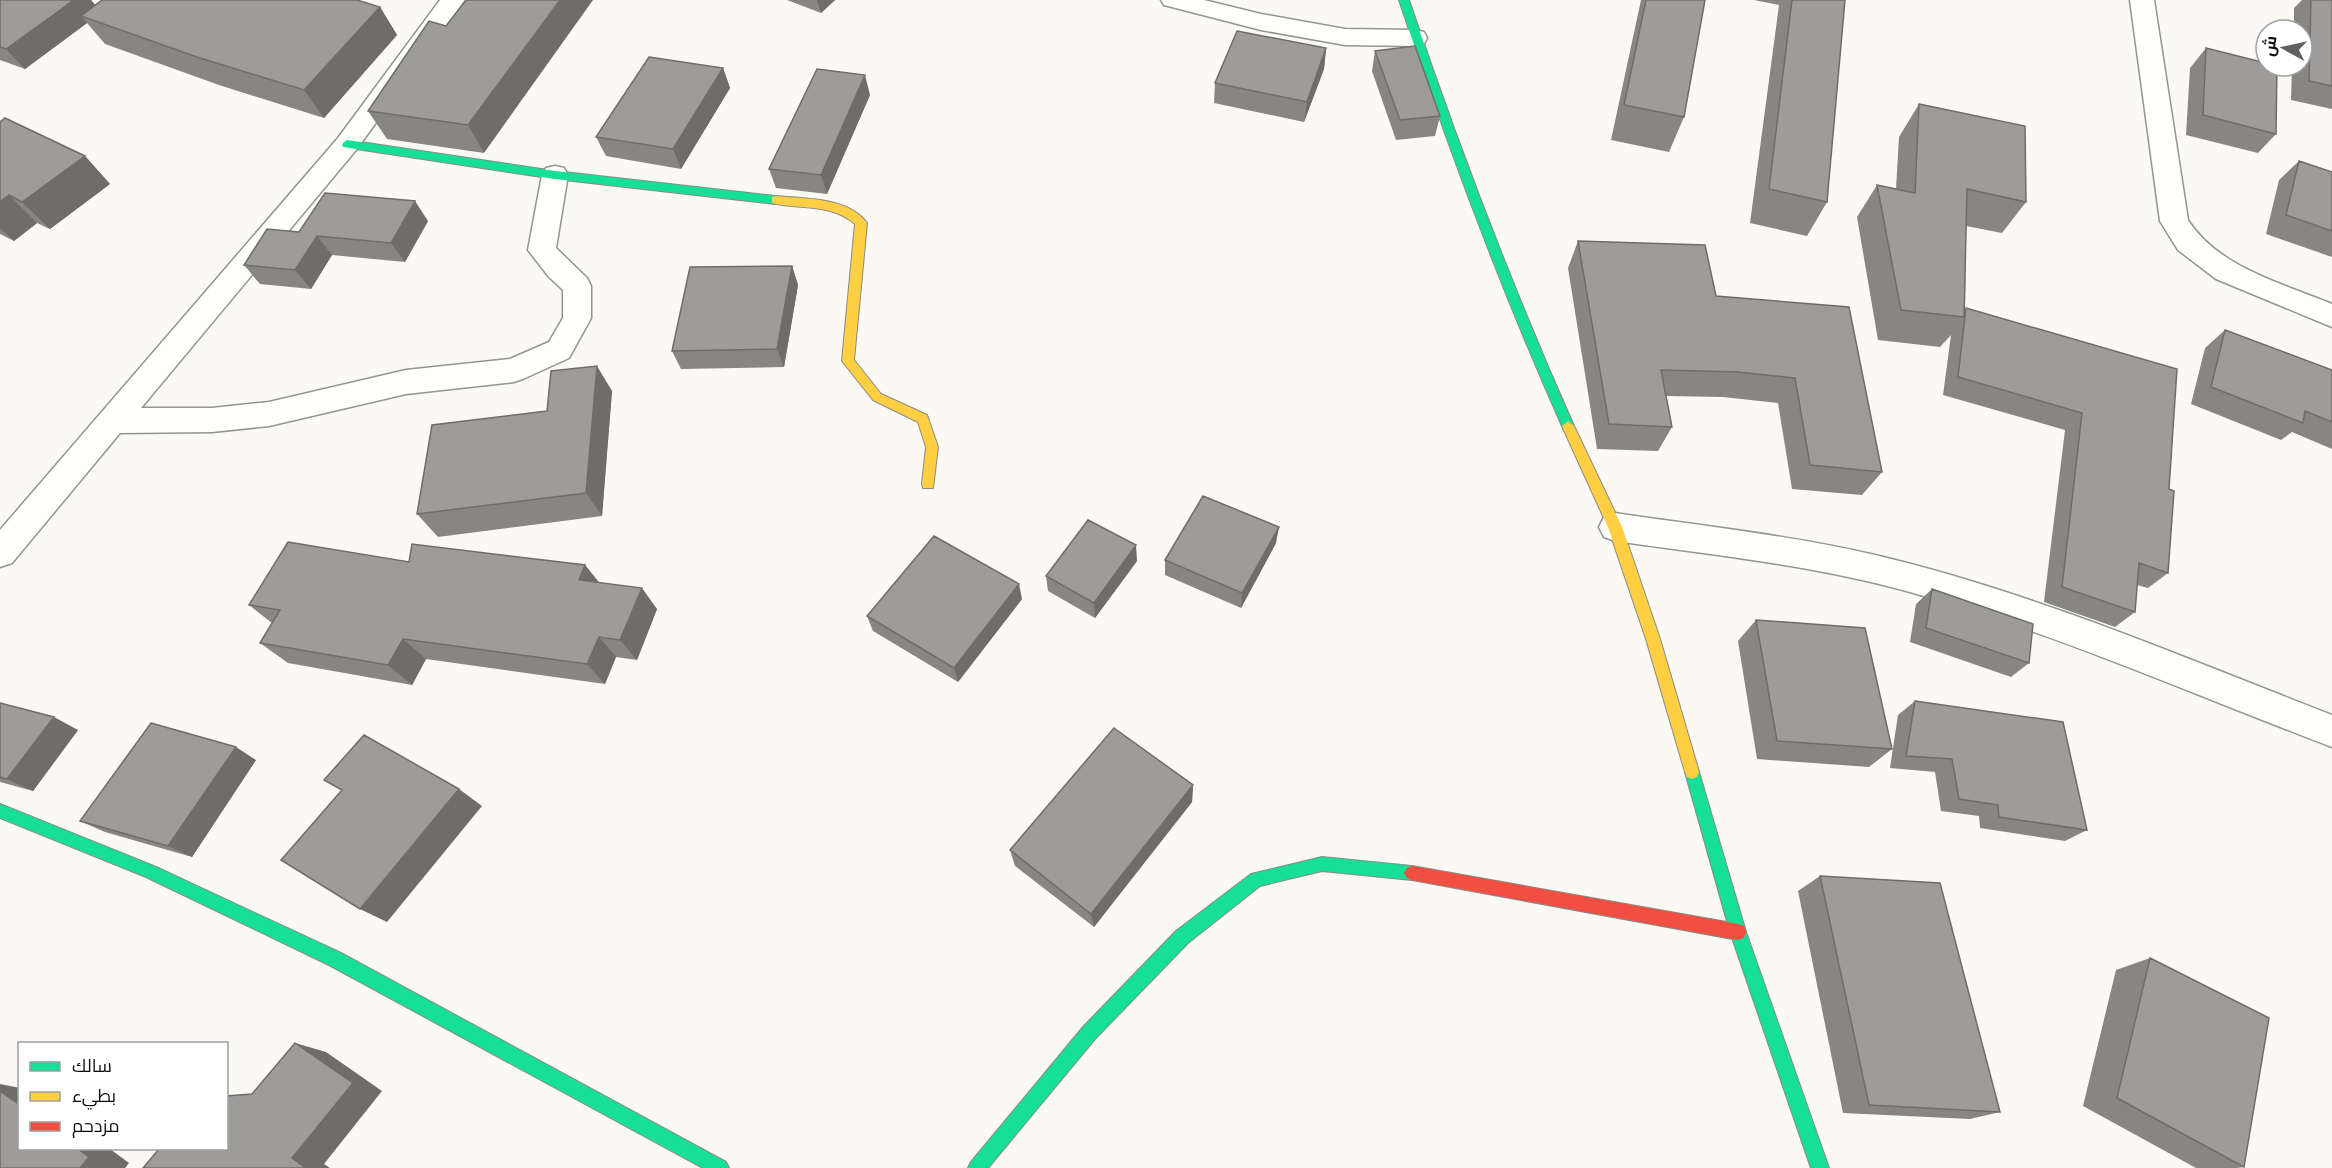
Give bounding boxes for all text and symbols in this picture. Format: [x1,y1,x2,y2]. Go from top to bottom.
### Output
north arrow [2254,18,2314,78]
text: ش [2257,34,2280,57]
legend [18,1042,228,1150]
text: سالك [72,1053,112,1077]
text: بطيء [72,1083,116,1110]
text: مزدحم [72,1113,120,1138]

